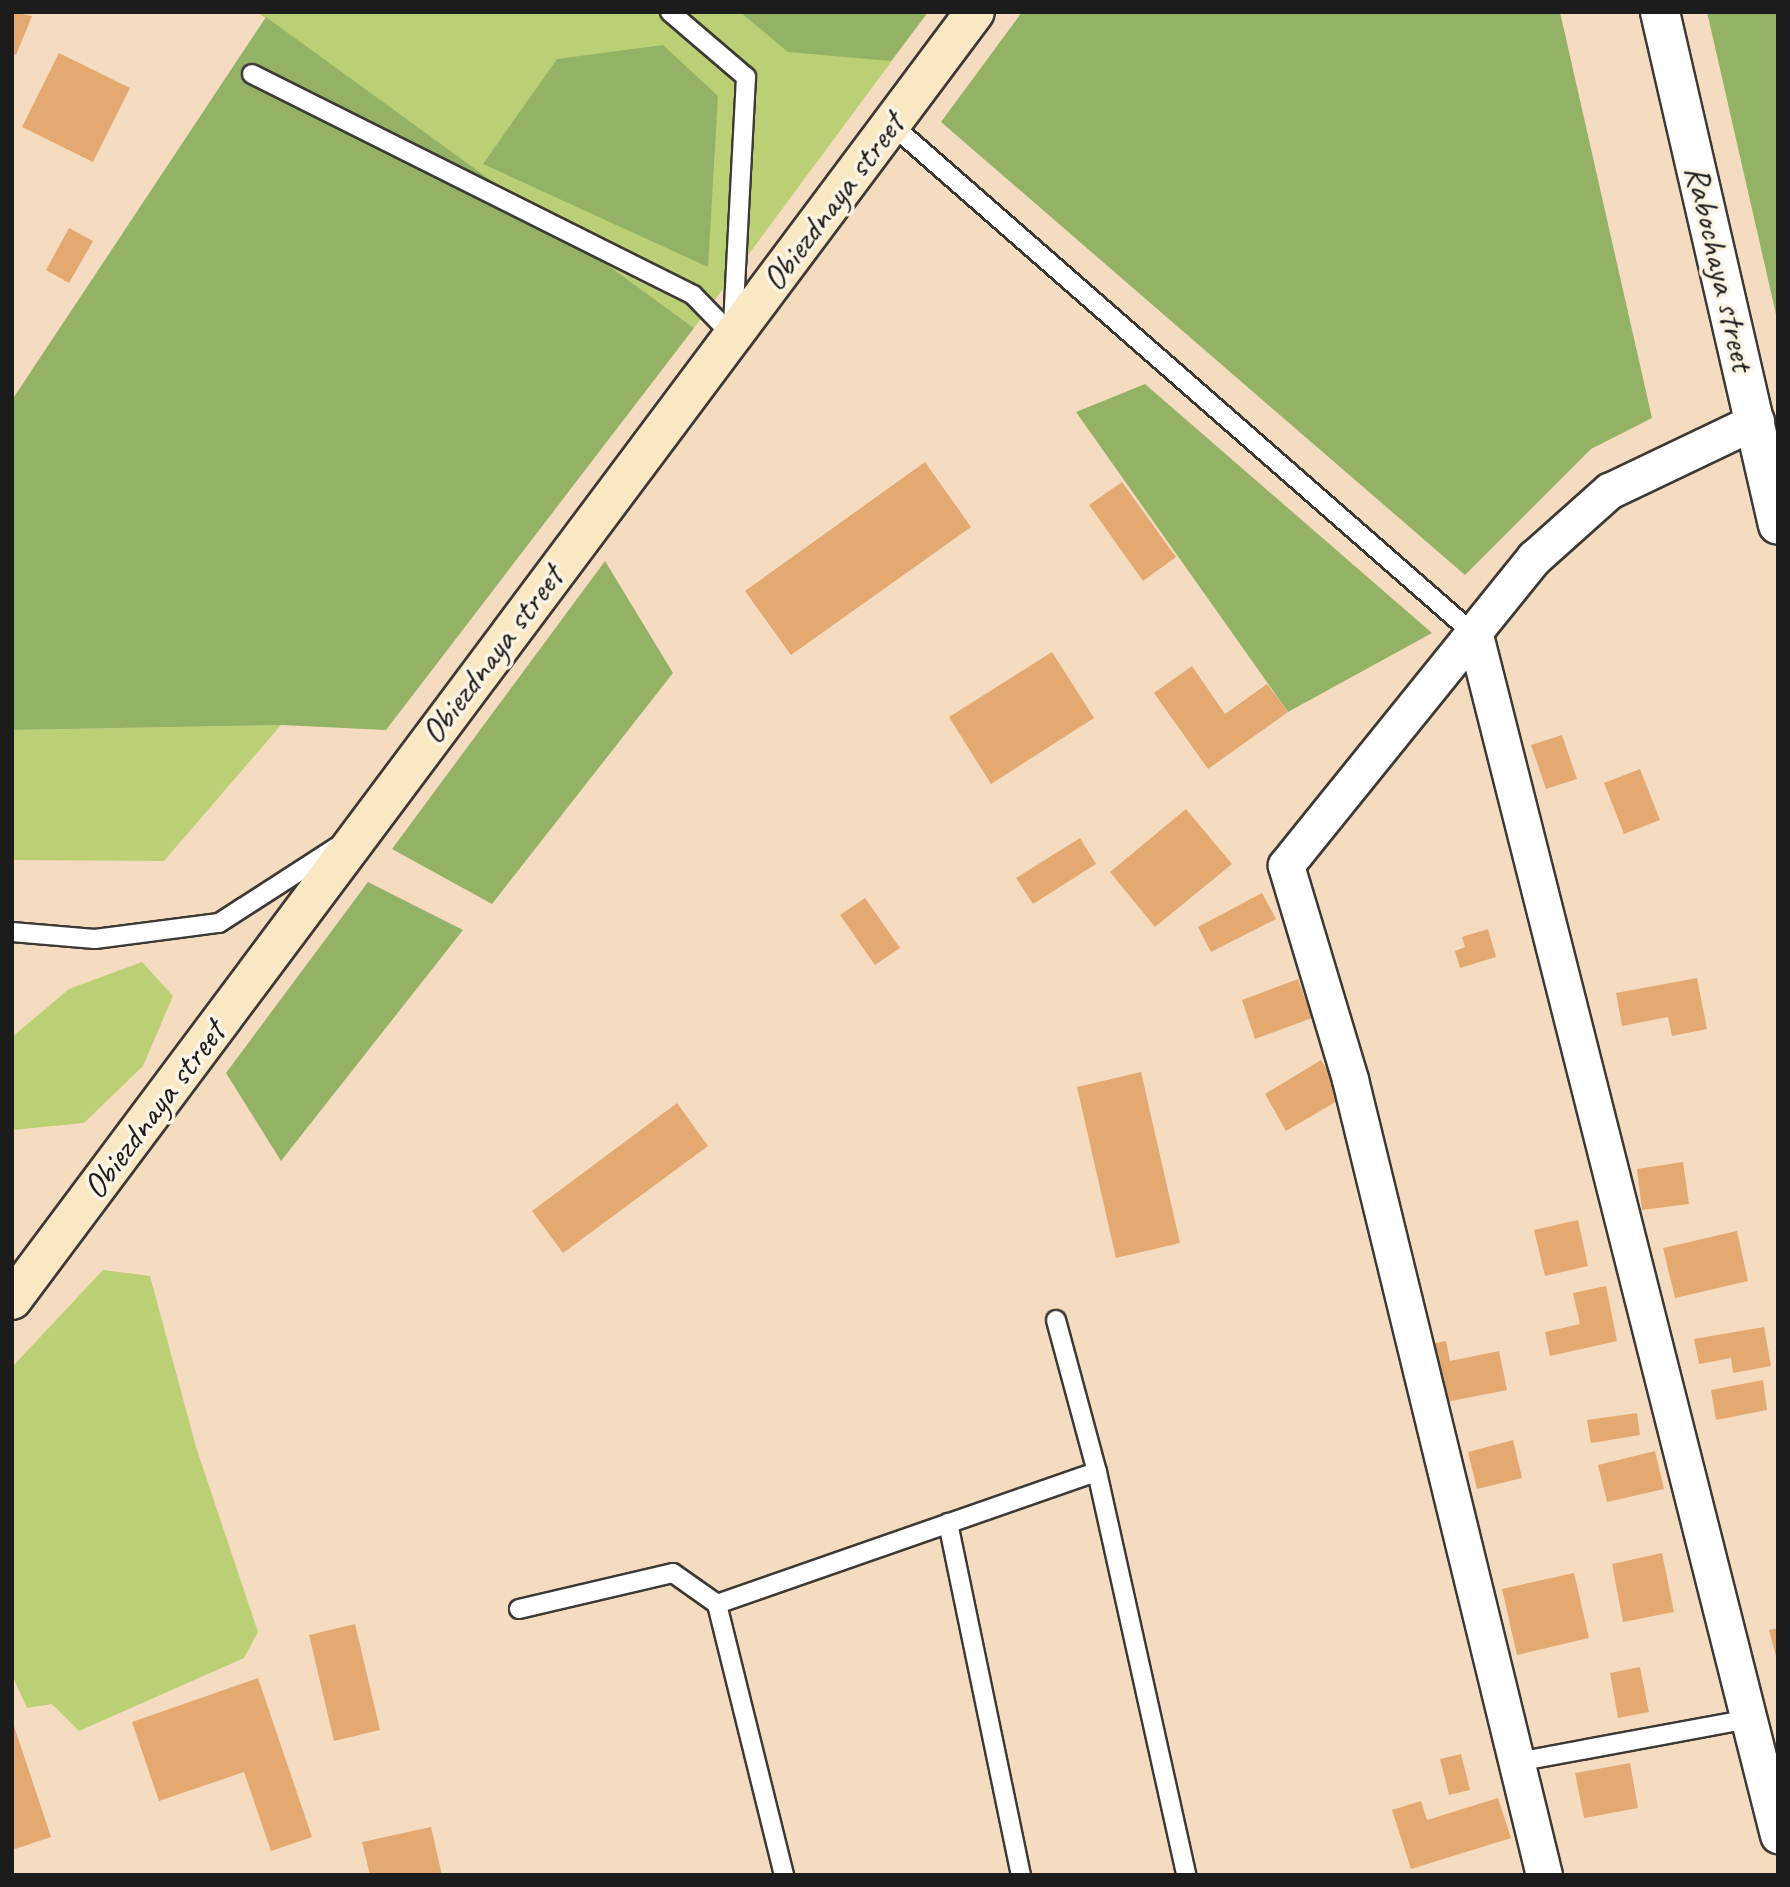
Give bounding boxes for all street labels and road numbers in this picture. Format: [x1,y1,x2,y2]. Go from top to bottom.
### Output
street label: Obiezdnaya street [753,105,913,299]
street label: Rabochaya street [1676,161,1764,375]
street label: Obiezdnaya street [412,558,572,752]
street label: Obiezdnaya street [74,1013,234,1207]

